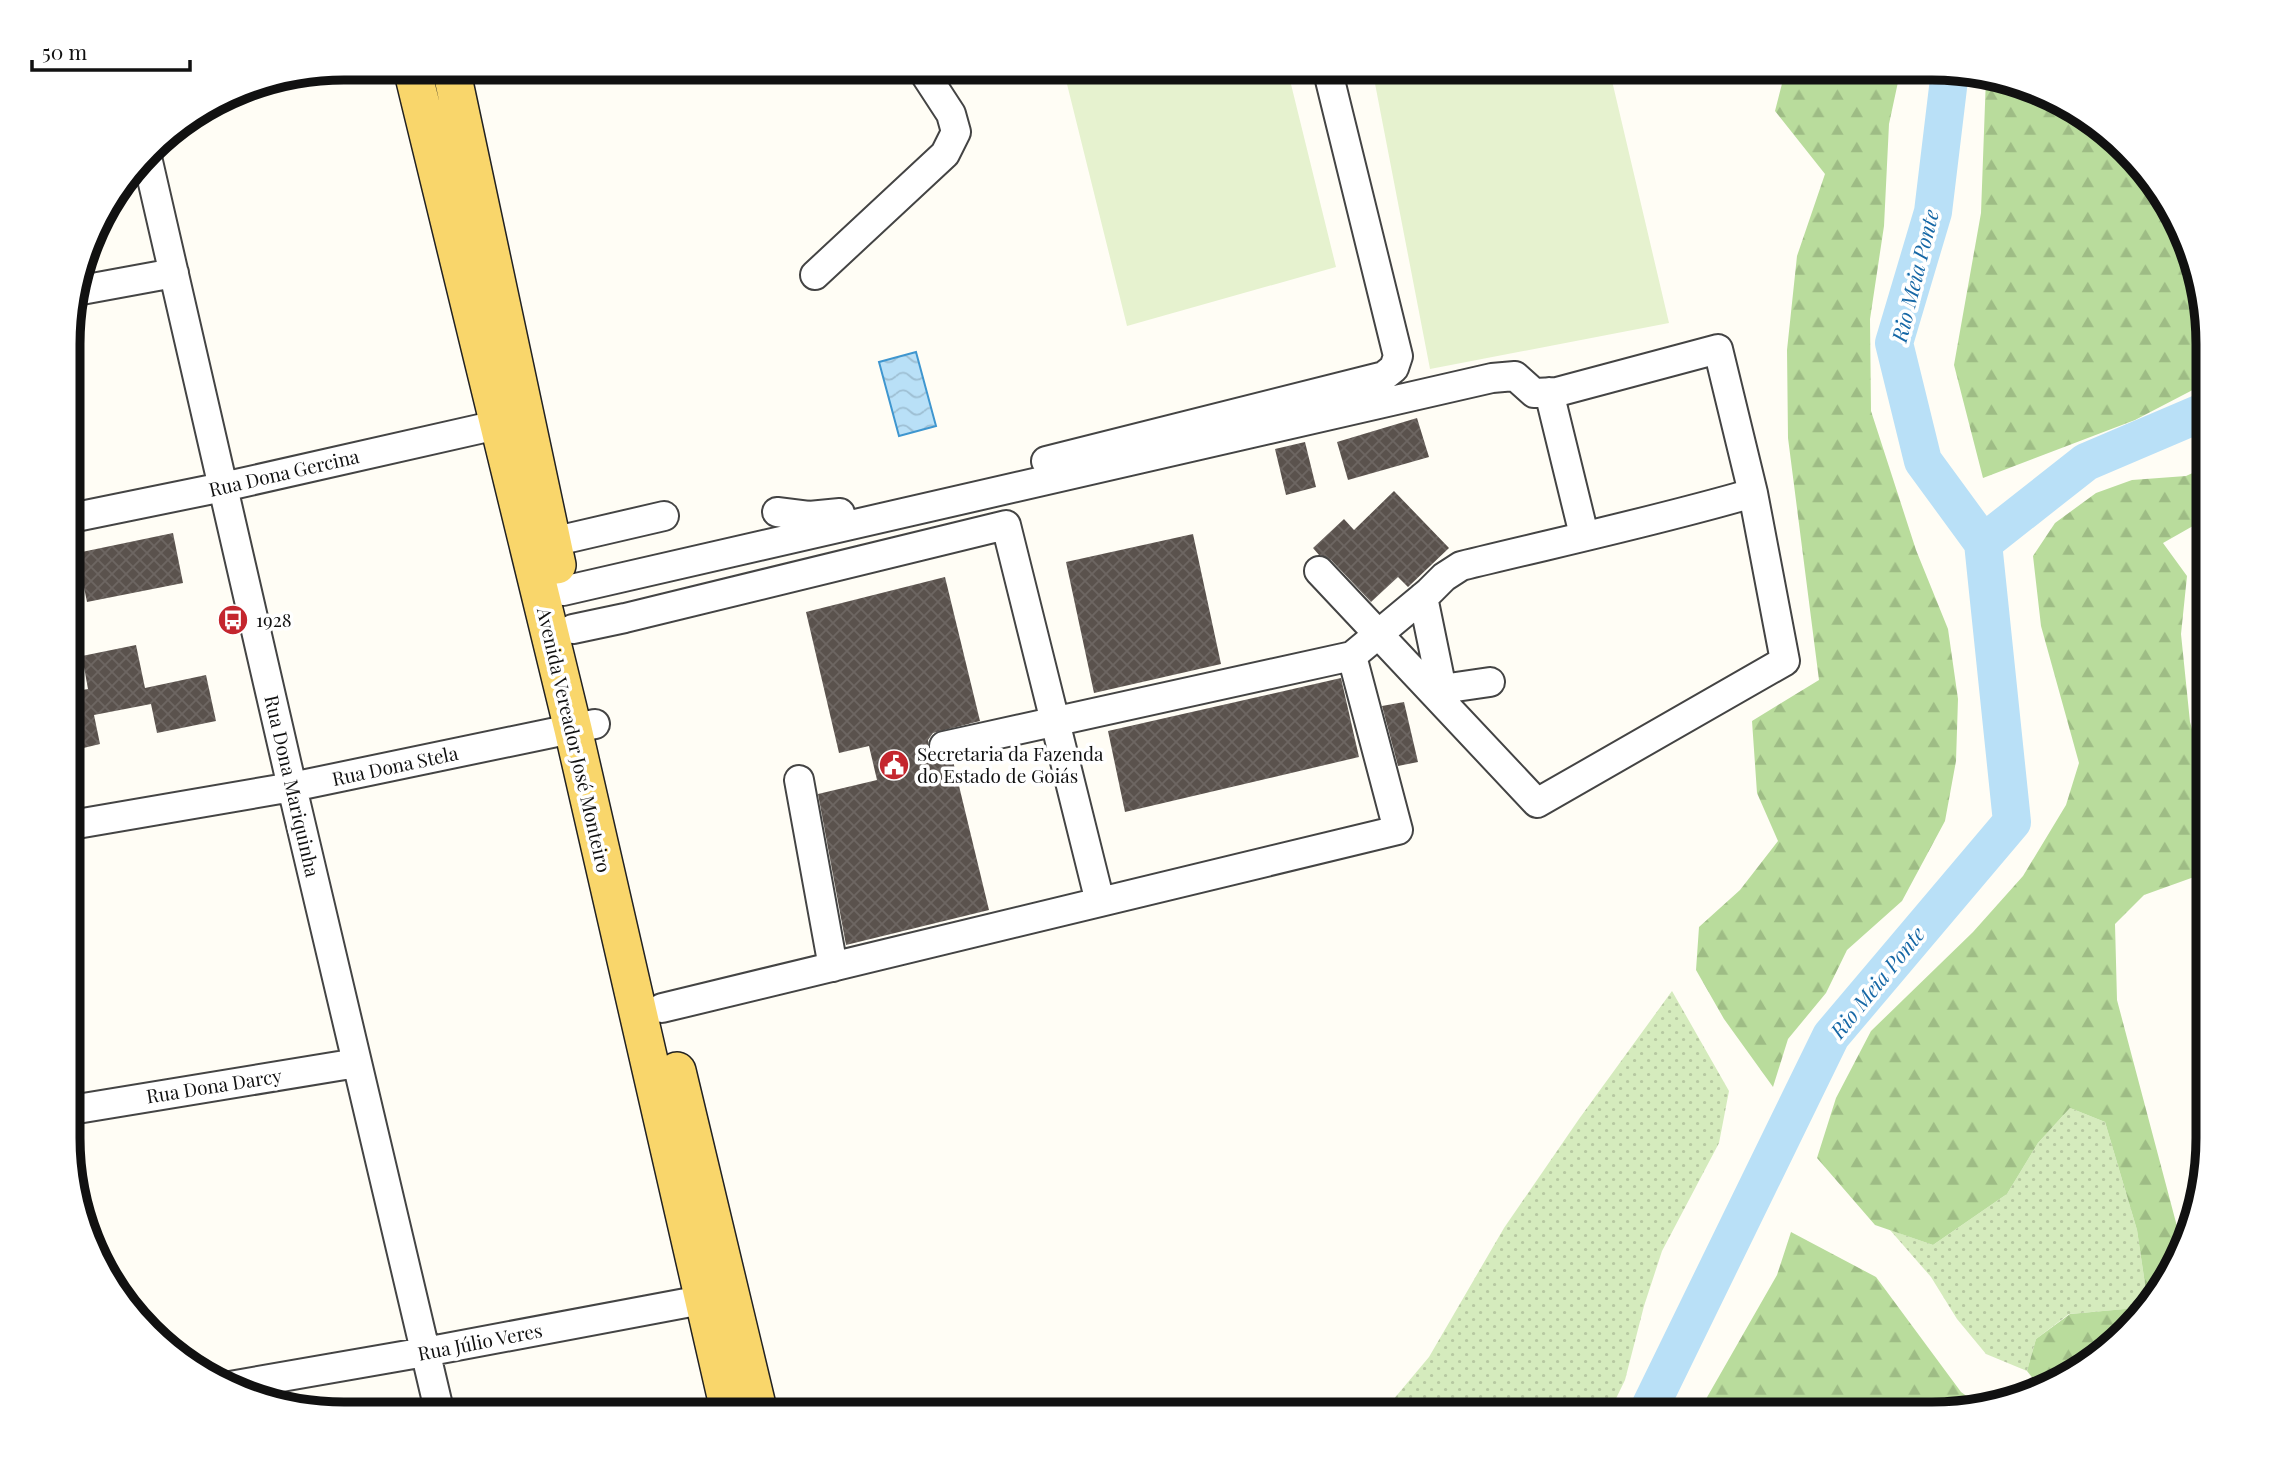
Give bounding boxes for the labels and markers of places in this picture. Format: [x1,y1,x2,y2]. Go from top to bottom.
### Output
bus stop icon: 1928 [216,603,250,637]
place label: 1928 [256,606,292,632]
place label: Secretaria da Fazenda do Estado de Goiás [917,740,1104,788]
public building icon: Secretaria da Fazenda do Estado de Goiás [877,748,911,782]

